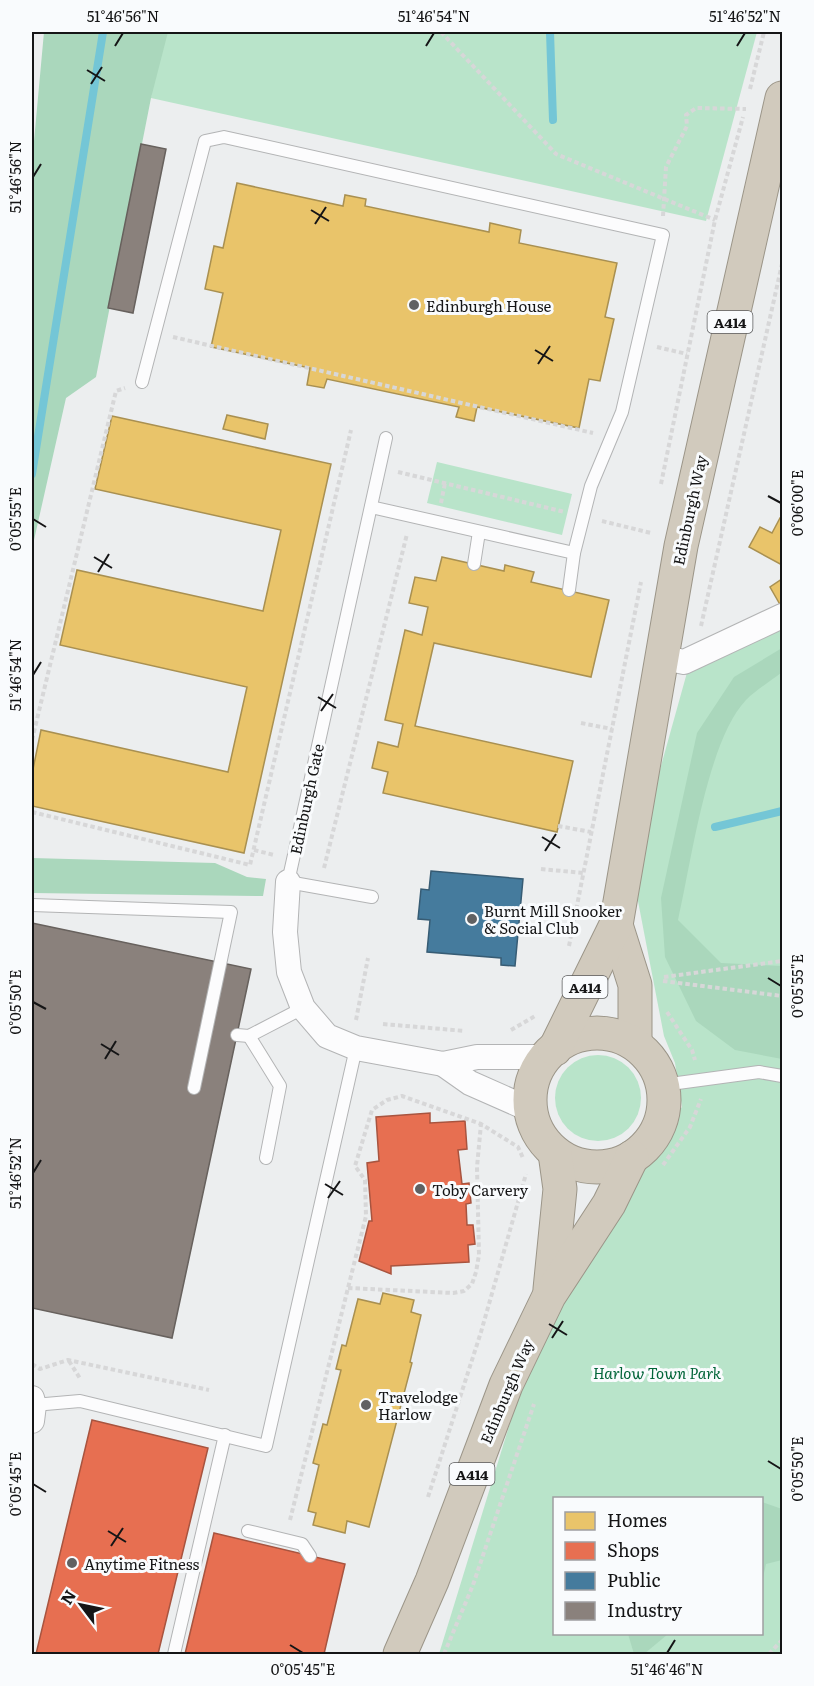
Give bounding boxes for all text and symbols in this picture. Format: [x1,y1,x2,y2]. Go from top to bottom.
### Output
text: 51°46'56"N [87,4,159,27]
text: 51°46'54"N [398,4,470,27]
text: 51°46'52"N [709,4,781,27]
text: 51°46'56"N [3,141,26,213]
place label: Edinburgh House [426,294,551,317]
marker: Edinburgh House [407,298,421,312]
road number: A414 [708,311,752,333]
street label: Edinburgh Way [666,452,712,567]
text: 0°06'00"E [785,470,808,536]
text: 0°05'55"E [3,487,26,551]
text: 51°46'54"N [3,639,26,711]
street label: Edinburgh Gate [283,741,329,856]
place label: Burnt Mill Snooker & Social Club [484,899,622,939]
marker: Burnt Mill Snooker & Social Club [465,912,479,926]
text: 0°05'55"E [785,954,808,1018]
text: 0°05'50"E [3,969,26,1035]
road number: A414 [562,976,608,998]
text: 51°46'52"N [3,1137,26,1209]
place label: Toby Carvery [432,1178,528,1201]
marker: Toby Carvery [413,1182,427,1196]
street label: Edinburgh Way [474,1335,539,1447]
park label: Harlow Town Park [593,1361,722,1384]
place label: Travelodge Harlow [378,1385,458,1425]
marker: Travelodge Harlow [359,1398,373,1412]
text: 0°05'50"E [785,1436,808,1502]
text: 0°05'45"E [3,1452,26,1516]
road number: A414 [450,1463,494,1485]
legend [553,1497,763,1635]
text: Homes [607,1506,667,1533]
text: Shops [607,1536,659,1563]
place label: Anytime Fitness [84,1552,199,1575]
marker: Anytime Fitness [65,1556,79,1570]
text: Public [607,1566,661,1593]
north arrow [51,1575,111,1635]
text: N [54,1584,81,1609]
text: Industry [607,1596,683,1623]
text: 0°05'45"E [271,1657,335,1680]
text: 51°46'46"N [630,1657,704,1680]

